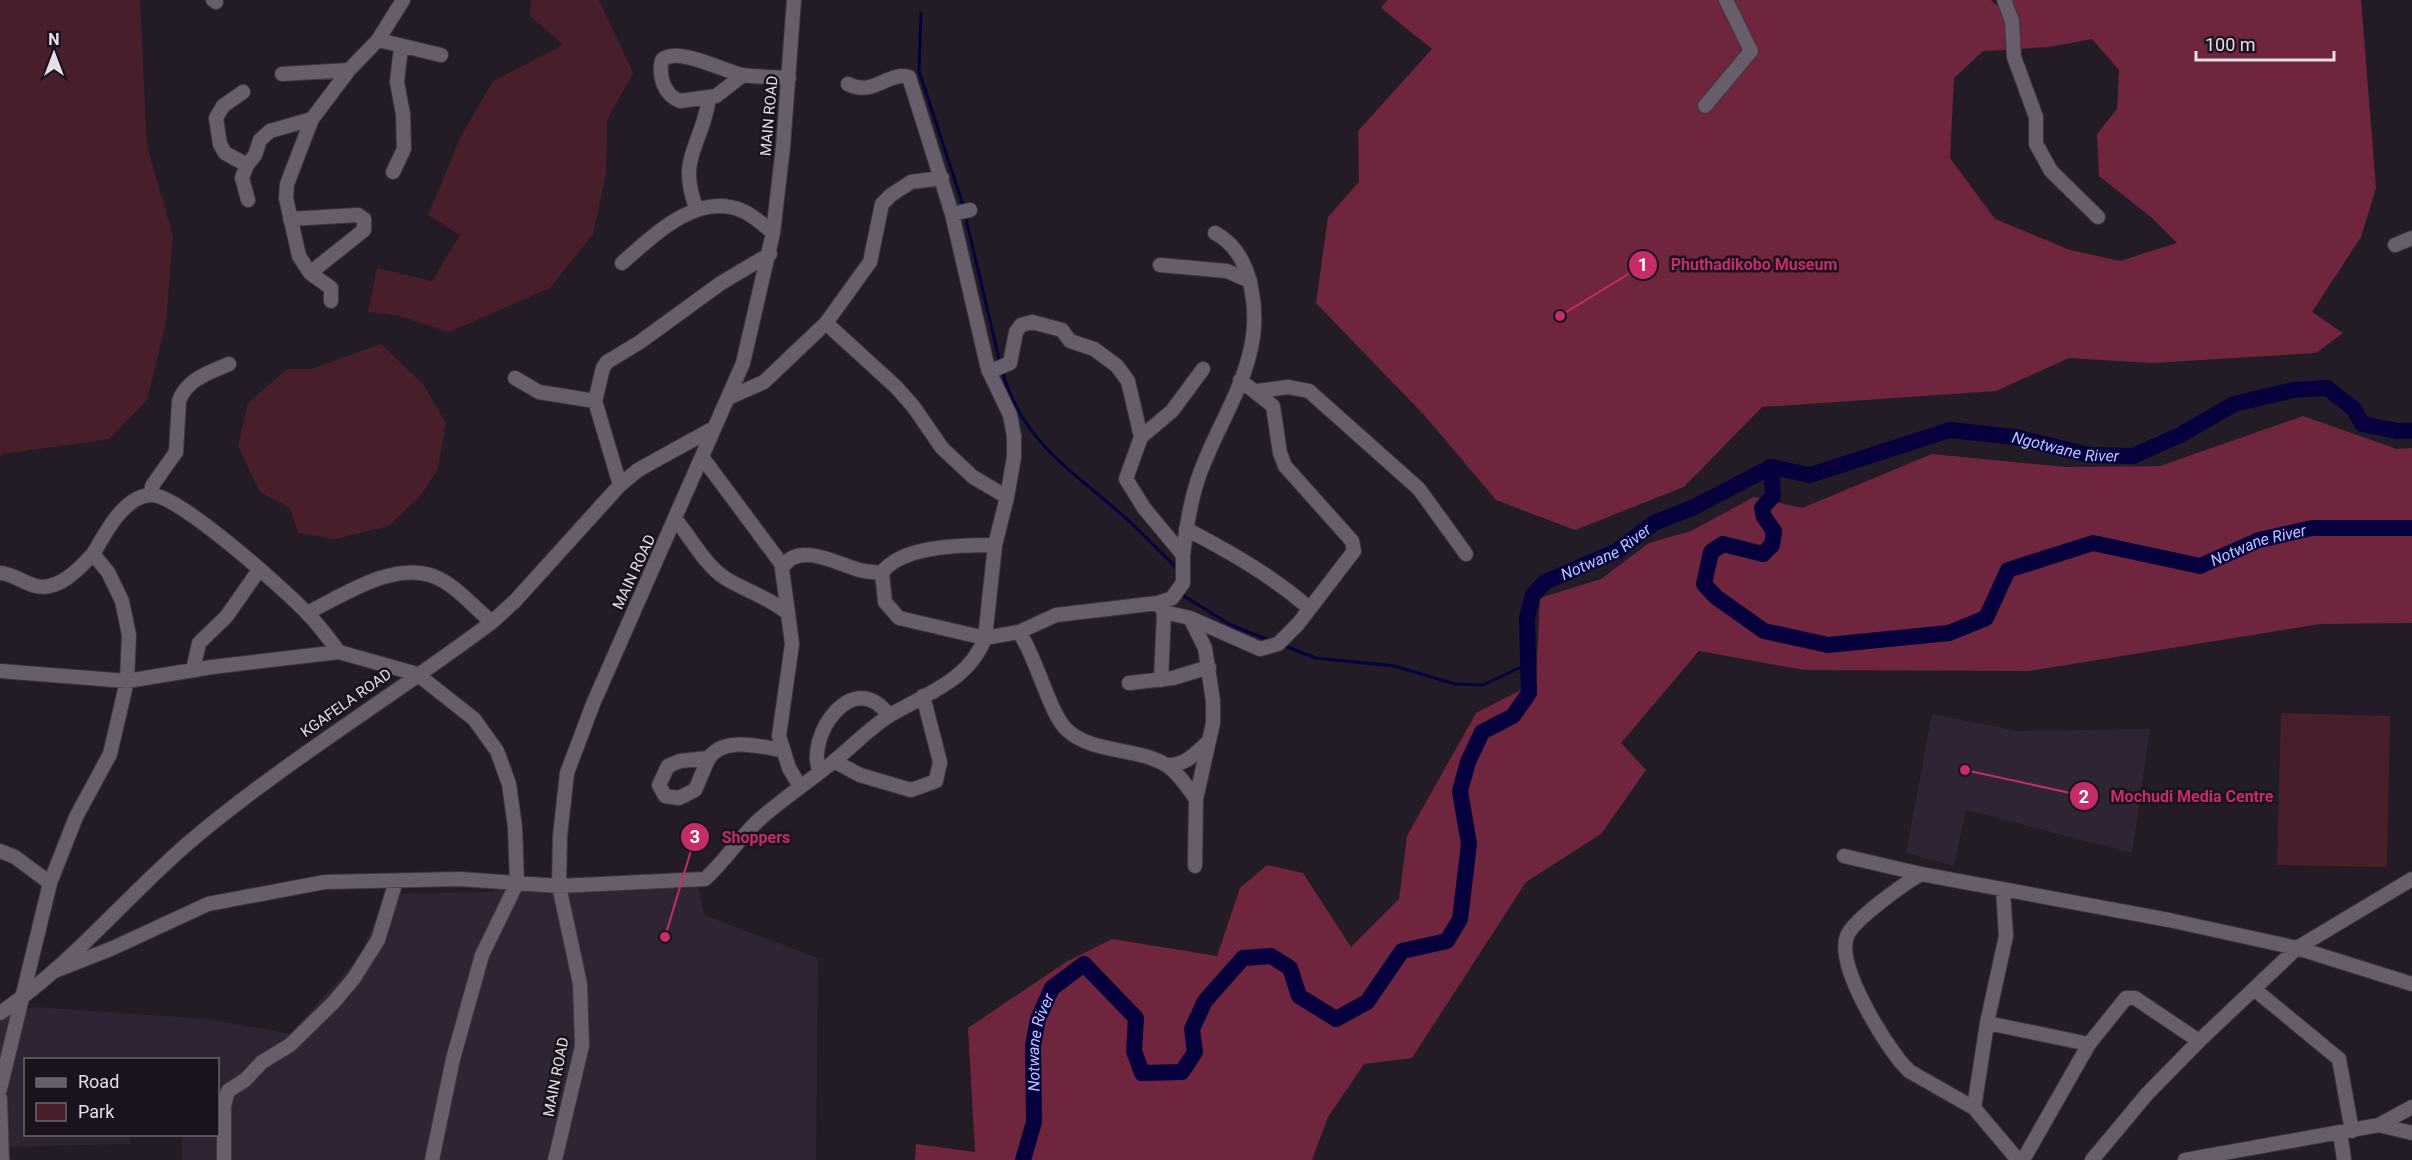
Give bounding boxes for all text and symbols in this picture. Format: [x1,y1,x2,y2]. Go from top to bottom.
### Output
north arrow [24,24,84,84]
scale bar [2196,24,2334,62]
text: N [48,30,60,49]
text: 100 m [2205,34,2256,55]
street label: MAIN ROAD [757,75,781,157]
callout: Phuthadikobo Museum [1628,248,1849,282]
text: 1 [1638,254,1648,275]
text: Phuthadikobo Museum [1671,255,1837,274]
water label: Ngotwane River [2010,428,2120,466]
water label: Notwane River [1558,519,1655,584]
water label: Notwane River [2208,520,2309,570]
street label: MAIN ROAD [609,532,659,612]
street label: KGAFELA ROAD [297,665,395,741]
callout: Mochudi Media Centre [2069,779,2285,813]
text: 2 [2079,786,2089,807]
text: Mochudi Media Centre [2111,787,2274,806]
callout: Shoppers [680,820,802,854]
text: 3 [690,826,700,847]
text: Shoppers [722,828,790,847]
water label: Notwane River [1024,990,1059,1092]
street label: MAIN ROAD [539,1036,573,1118]
legend [24,1058,219,1136]
text: Road [78,1071,119,1092]
text: Park [78,1101,115,1122]

